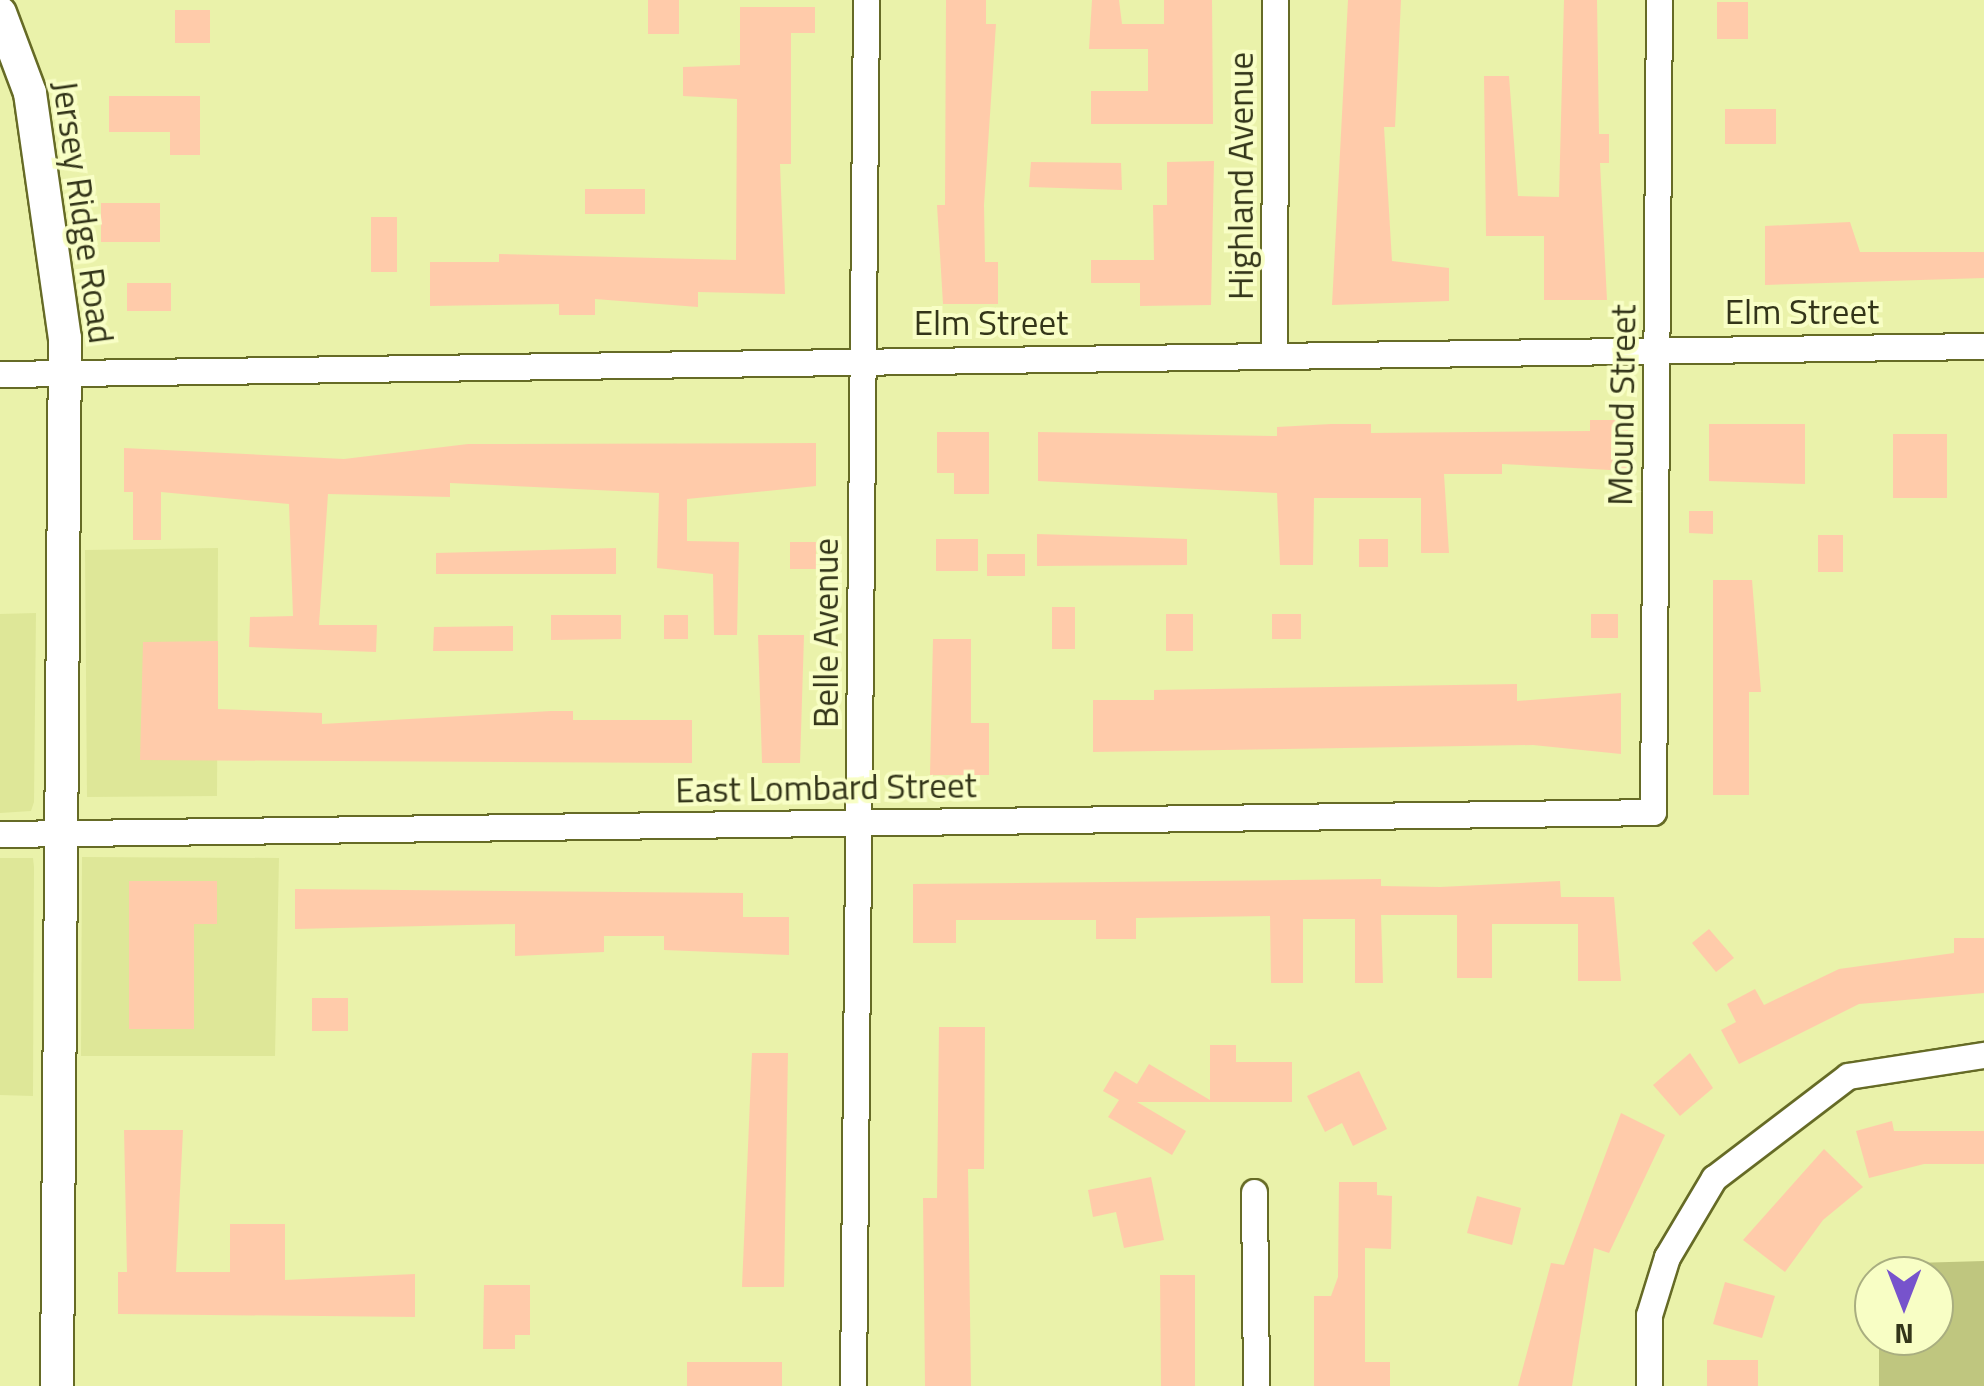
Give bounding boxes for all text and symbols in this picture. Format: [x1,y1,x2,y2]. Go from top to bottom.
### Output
street label: Highland Avenue [1219,52,1261,300]
street label: Jersey Ridge Road [45,78,123,346]
street label: Elm Street [1725,290,1879,332]
street label: Elm Street [914,301,1068,343]
street label: Mound Street [1598,304,1644,506]
street label: Belle Avenue [804,538,846,728]
street label: East Lombard Street [675,763,977,811]
north arrow [1854,1256,1954,1356]
text: N [1894,1313,1914,1356]

